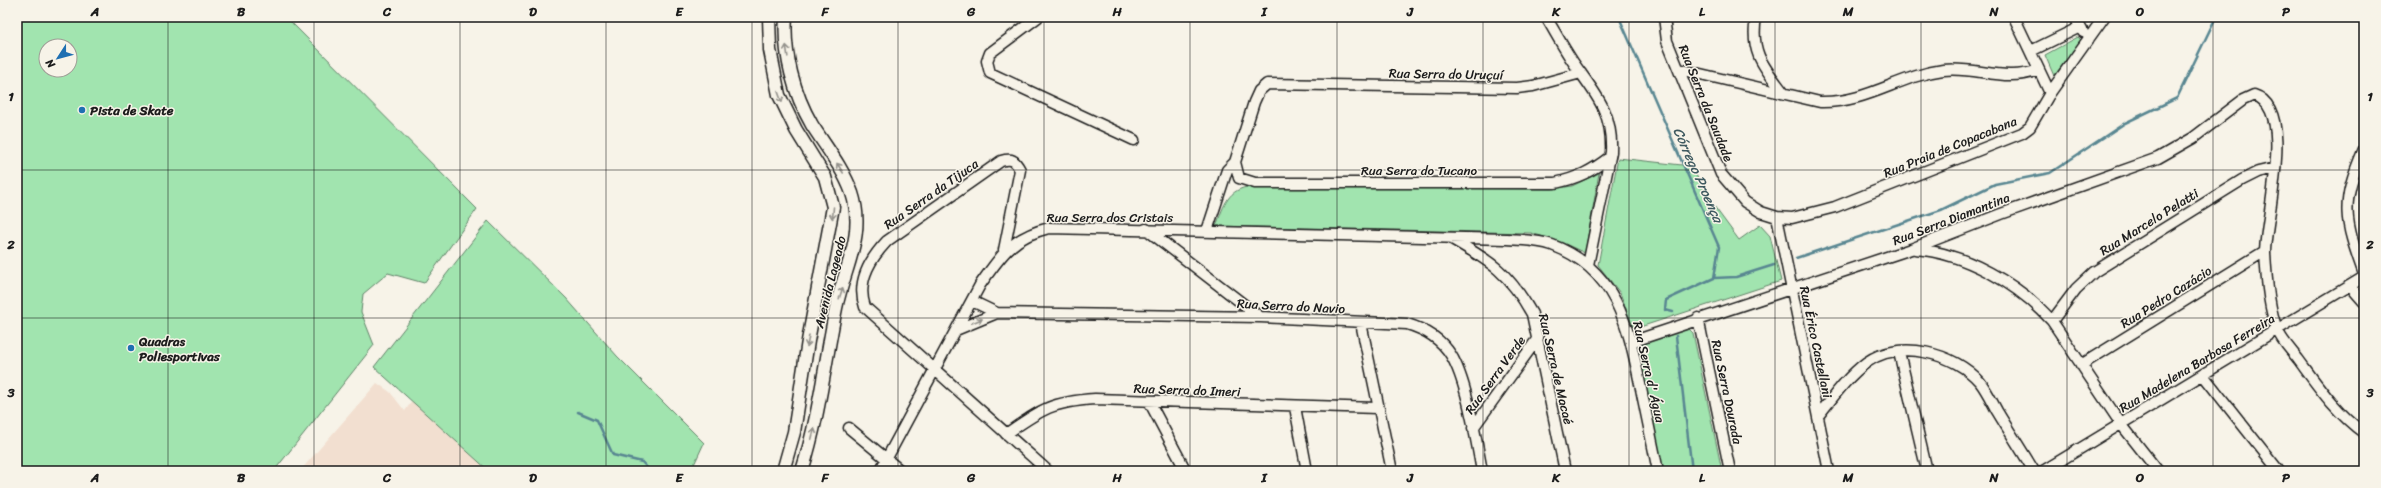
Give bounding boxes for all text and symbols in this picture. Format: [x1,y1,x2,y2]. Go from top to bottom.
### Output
text: A [90,0,99,23]
text: B [237,0,246,23]
text: C [382,0,392,23]
text: D [529,0,537,23]
text: E [675,0,684,23]
text: F [820,0,829,23]
text: G [966,0,976,23]
text: H [1111,0,1122,23]
text: I [1260,0,1268,23]
text: J [1406,0,1414,23]
text: K [1551,0,1561,23]
text: L [1699,0,1706,23]
text: M [1842,0,1854,23]
text: N [1988,0,1999,23]
text: O [2135,0,2145,23]
text: P [2282,0,2290,23]
north arrow [38,38,78,78]
street label: Rua Serra da Saudade [1672,41,1740,165]
one-way arrow [783,45,791,58]
text: N [40,55,61,73]
street label: Rua Serra do Uruçuí [1389,62,1505,87]
text: 1 [8,85,14,108]
text: 1 [2367,85,2373,108]
one-way arrow [777,90,785,102]
place label: Pista de Skate [90,99,174,122]
marker: Pista de Skate [77,105,87,115]
street label: Rua Praia de Copacabana [1880,109,2021,184]
water label: Córrego Proença [1666,123,1731,229]
street label: Rua Serra da Tijuca [879,152,984,235]
street label: Rua Serra do Tucano [1361,159,1478,182]
one-way arrow [836,163,844,174]
street label: Rua Marcelo Pelatti [2095,182,2203,262]
street label: Rua Serra Diamantina [1889,186,2013,252]
one-way arrow [829,206,836,219]
street label: Rua Serra dos Cristais [1047,206,1173,229]
text: 2 [6,233,15,256]
street label: Avenida Lageado [807,233,853,332]
text: 2 [2365,233,2374,256]
street label: Rua Pedro Cazácio [2116,259,2217,334]
street label: Rua Érico Castellani [1793,284,1839,400]
one-way arrow [838,286,845,299]
street label: Rua Serra do Navio [1236,292,1346,320]
street label: Rua Madelena Barbosa Ferreira [2114,307,2280,419]
street label: Rua Serra de Macaé [1532,311,1580,427]
one-way arrow [970,317,982,325]
street label: Rua Serra d' Água [1626,319,1672,425]
place label: Quadras Poliesportivas [138,330,221,368]
street label: Rua Serra Verde [1458,331,1532,419]
one-way arrow [804,334,812,347]
street label: Rua Serra Dourada [1705,338,1749,447]
marker: Quadras Poliesportivas [126,343,136,353]
street label: Rua Serra do Imeri [1133,377,1241,403]
text: 3 [6,381,15,404]
text: 3 [2365,381,2374,404]
one-way arrow [810,427,817,440]
text: A [90,466,99,488]
text: B [237,466,246,488]
text: C [382,466,392,488]
text: D [529,466,537,488]
text: E [675,466,684,488]
text: F [820,466,829,488]
text: G [966,466,976,488]
text: H [1111,466,1122,488]
text: I [1260,466,1268,488]
text: J [1406,466,1414,488]
text: K [1551,466,1561,488]
text: L [1699,466,1706,488]
text: M [1842,466,1854,488]
text: N [1988,466,1999,488]
text: O [2135,466,2145,488]
text: P [2282,466,2290,488]

